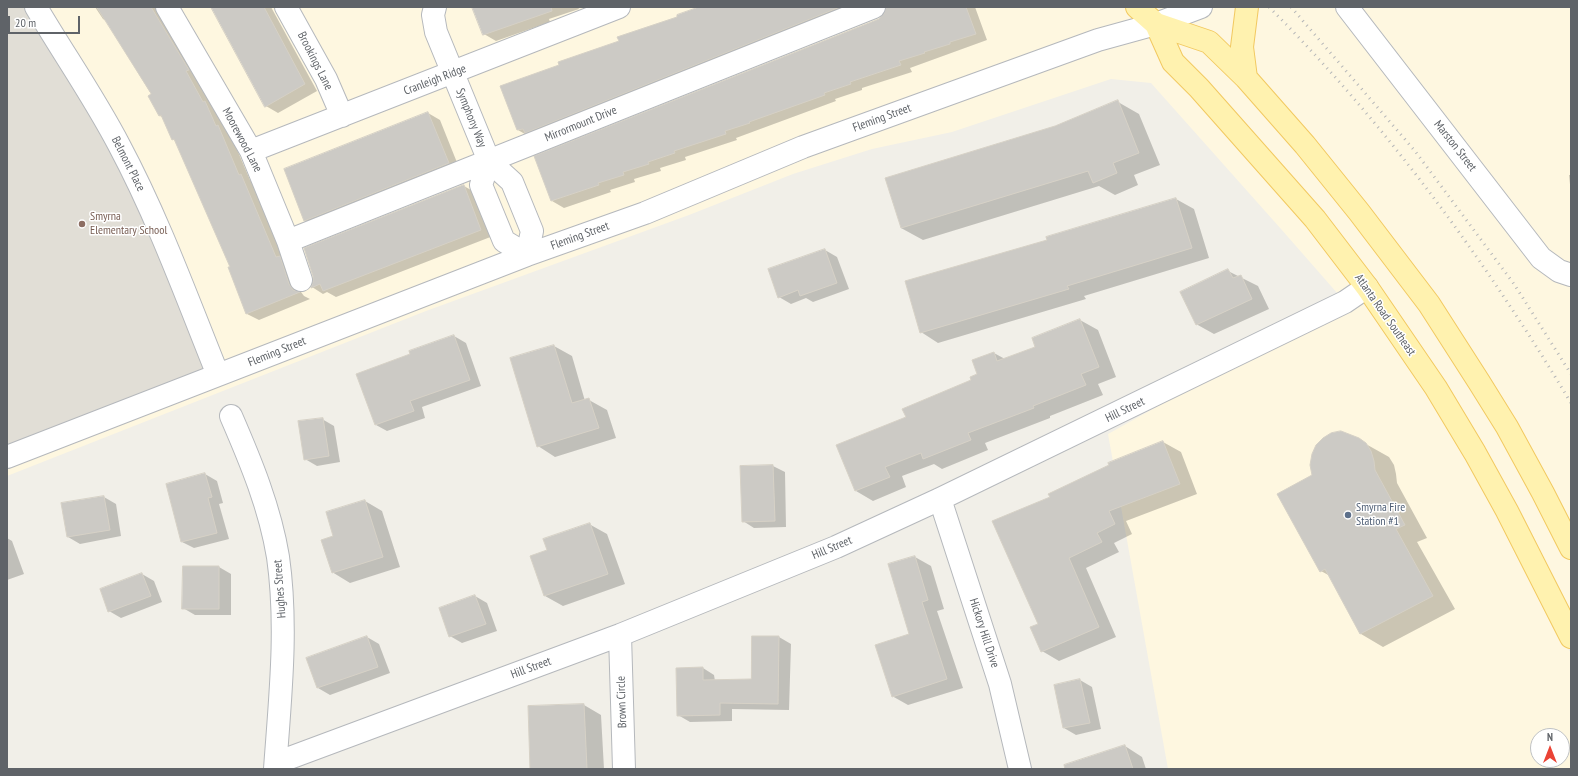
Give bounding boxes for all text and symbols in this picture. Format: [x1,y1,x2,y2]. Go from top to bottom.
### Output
scale bar [10,8,82,34]
text: 20 m [15,15,36,30]
street label: Brookings Lane [294,29,336,93]
street label: Cranleigh Ridge [402,61,468,99]
street label: Symphony Way [453,86,489,150]
street label: Fleming Street [851,101,913,135]
street label: Mirrormount Drive [543,103,619,145]
street label: Moorewood Lane [219,105,265,175]
street label: Marston Street [1431,118,1479,174]
street label: Belmont Place [108,134,148,194]
place label: Smyrna Elementary School [90,210,167,238]
marker: Smyrna Elementary School [77,219,87,229]
street label: Fleming Street [549,219,611,253]
street label: Atlanta Road Southeast [1351,271,1419,359]
street label: Fleming Street [246,334,308,370]
street label: Hill Street [1103,394,1147,426]
place label: Smyrna Fire Station #1 [1356,501,1405,529]
marker: Smyrna Fire Station #1 [1343,510,1353,520]
street label: Hill Street [810,533,854,563]
street label: Hughes Street [271,559,289,619]
street label: Hickory Hill Drive [966,596,1002,670]
street label: Hill Street [509,654,553,682]
street label: Brown Circle [614,676,630,728]
north arrow [1530,728,1570,768]
text: N [1547,730,1553,744]

